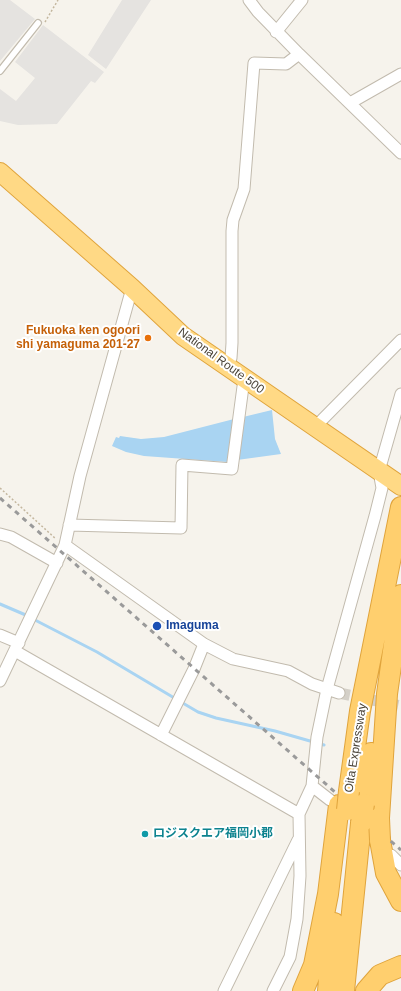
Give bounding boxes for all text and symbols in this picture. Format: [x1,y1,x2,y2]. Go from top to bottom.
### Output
place label: Fukuoka ken ogoori shi yamaguma 201-27 [16,324,140,352]
street label: National Route 500 [175,325,267,397]
marker: Fukuoka ken ogoori shi yamaguma 201-27 [143,333,153,343]
place label: Imaguma [166,619,219,633]
marker: Imaguma [151,620,163,632]
street label: Oita Expressway [342,702,370,794]
place label: ロジスクエア福岡小郡 [153,827,273,841]
marker: ロジスクエア福岡小郡 [140,829,150,839]

